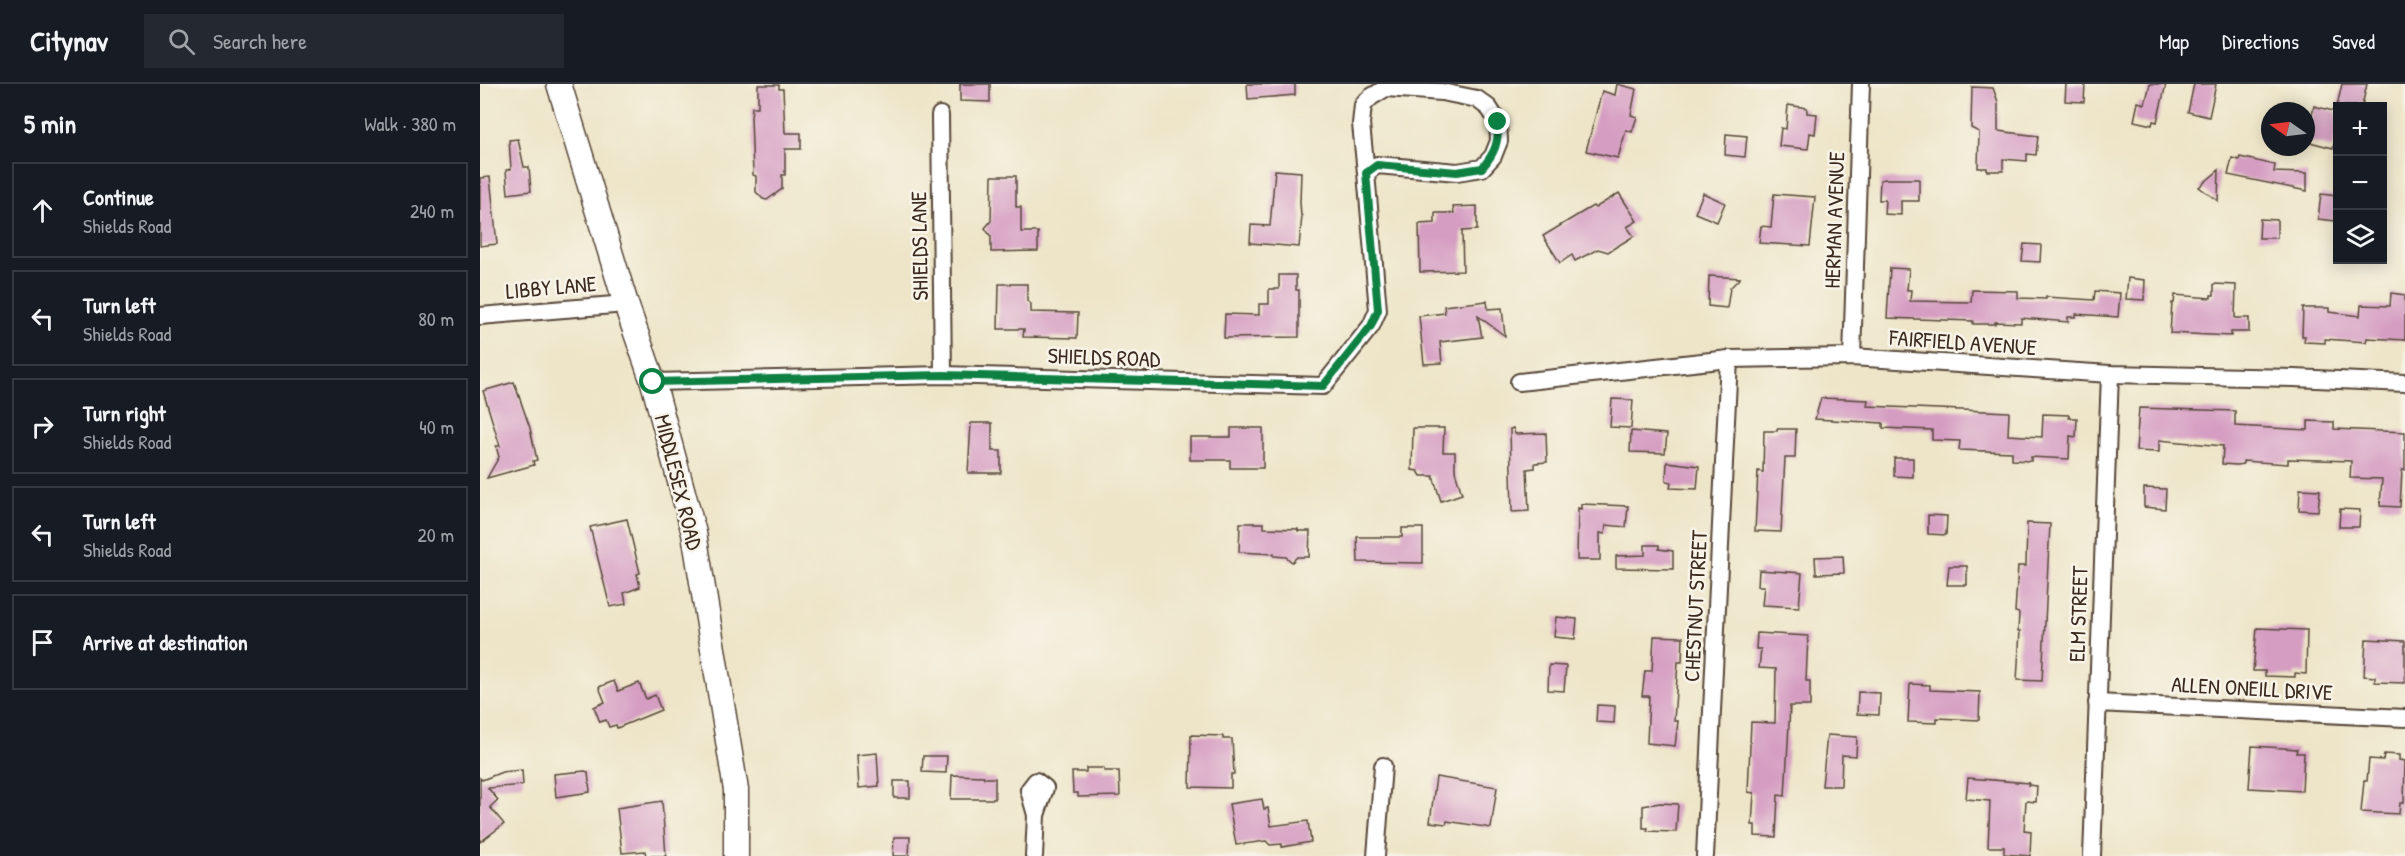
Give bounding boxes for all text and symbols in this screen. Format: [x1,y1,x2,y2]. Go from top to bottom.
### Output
search box [144,14,564,68]
text: Citynav [30,22,108,60]
icon: search [165,25,198,58]
text: Search here [213,26,307,56]
text: Map [2159,27,2189,56]
text: Directions [2222,27,2299,56]
text: Saved [2332,27,2375,56]
north arrow [2261,102,2315,156]
map controls [2333,102,2387,264]
button: + [2333,102,2387,156]
text: 5 min [24,106,76,141]
route end [1484,108,1510,134]
text: Walk · 380 m [364,110,456,137]
street label: HERMAN AVENUE [1817,151,1851,289]
button: − [2333,156,2387,210]
text: Continue [83,182,154,212]
street label: SHIELDS LANE [903,191,935,301]
icon: ahead [26,194,59,227]
text: 240 m [410,197,454,224]
button: layers [2333,210,2387,264]
text: Shields Road [83,212,171,239]
street label: LIBBY LANE [504,268,598,306]
text: Turn left [83,290,156,320]
icon: left [26,302,59,335]
text: 80 m [418,305,454,332]
text: Shields Road [83,320,171,347]
street label: FAIRFIELD AVENUE [1887,322,2038,362]
street label: SHIELDS ROAD [1047,340,1161,374]
route start [639,368,665,394]
text: Turn right [83,398,166,428]
icon: right [26,410,59,443]
street label: MIDDLESEX ROAD [648,411,710,553]
text: 40 m [419,413,454,440]
text: Shields Road [83,428,171,455]
text: Turn left [83,506,156,536]
icon: left [26,518,59,551]
text: 20 m [417,521,454,548]
street label: CHESTNUT STREET [1676,529,1714,683]
text: Shields Road [83,536,171,563]
street label: ELM STREET [2061,565,2095,663]
icon: arrive [26,626,59,659]
text: Arrive at destination [83,627,248,657]
street label: ALLEN ONEILL DRIVE [2171,669,2334,707]

